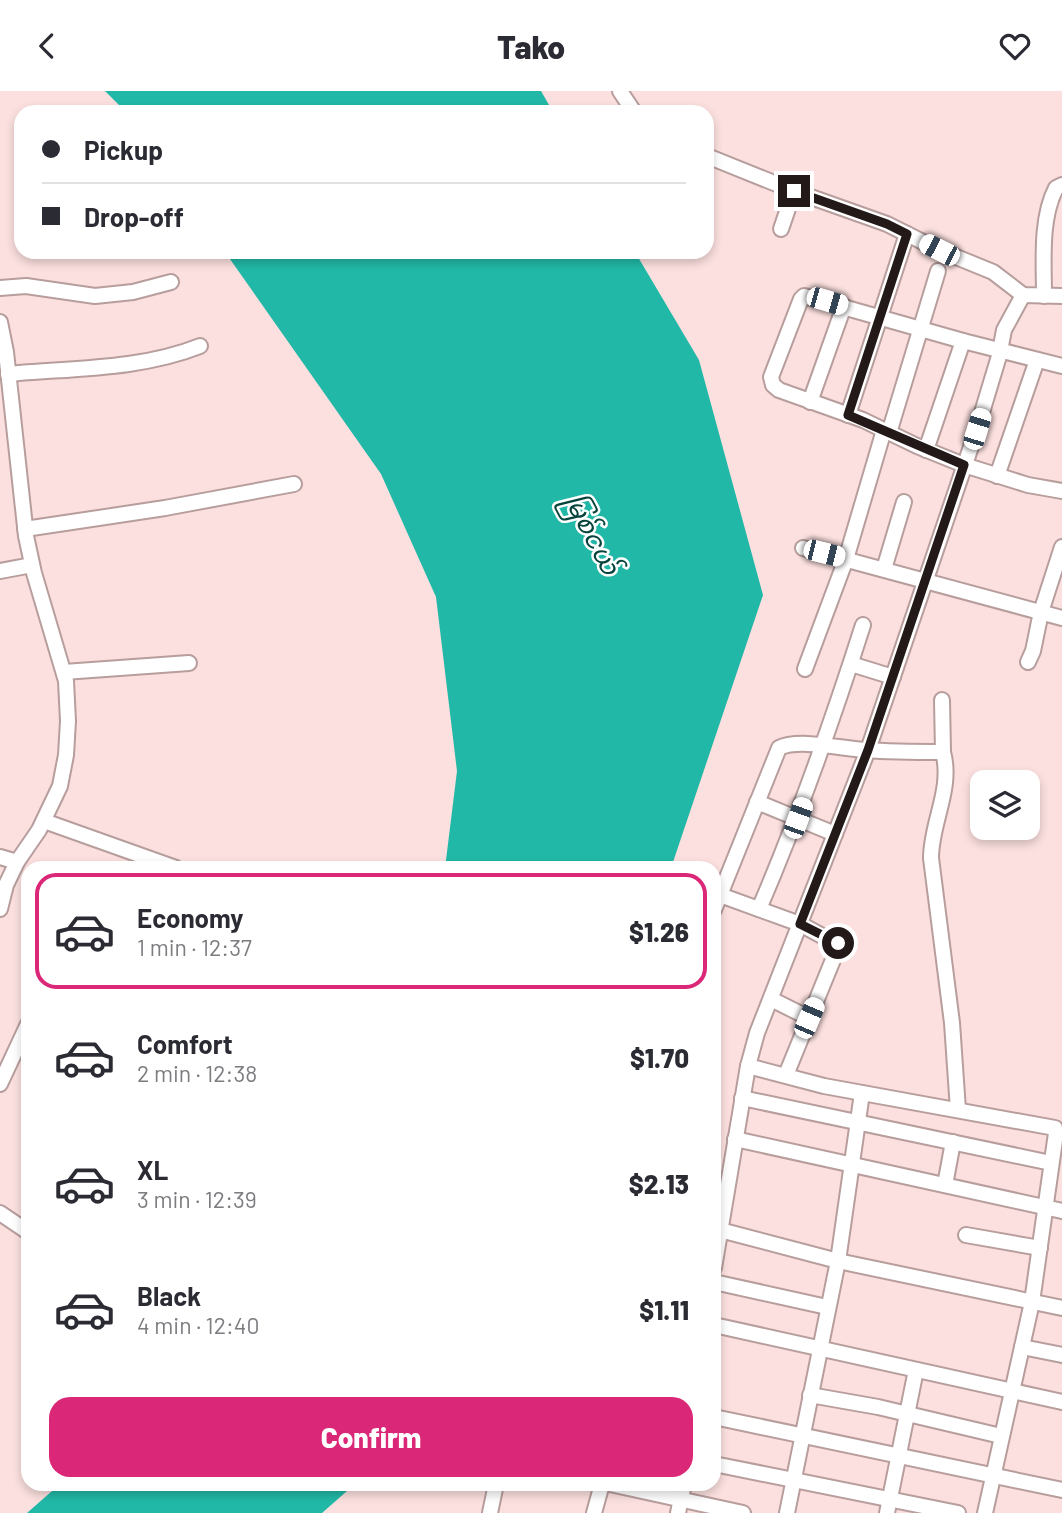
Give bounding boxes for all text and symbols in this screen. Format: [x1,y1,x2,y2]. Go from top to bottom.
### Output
icon: back [28,27,66,65]
text: Tako [497,27,565,65]
icon: heart [996,27,1034,65]
text: Pickup [84,134,163,165]
route end [778,175,810,207]
text: Drop-off [84,201,184,232]
car [916,231,963,269]
car [804,285,851,317]
car [961,406,994,452]
water label: မြစ်ငယ် [552,487,630,585]
car [802,538,847,568]
map controls [970,770,1040,840]
button: layers [970,770,1040,840]
car [781,795,816,841]
icon: car [53,900,116,963]
text: Economy [137,902,243,933]
text: $1.26 [629,916,689,947]
route start [822,927,854,959]
text: 1 min · 12:37 [137,933,252,961]
car [792,995,827,1041]
icon: car [53,1026,116,1089]
text: Comfort [137,1028,233,1059]
text: $1.70 [630,1042,689,1073]
text: 2 min · 12:38 [137,1059,257,1087]
icon: car [53,1152,116,1215]
text: XL [137,1154,168,1185]
text: $2.13 [629,1168,689,1199]
text: 3 min · 12:39 [137,1185,257,1213]
icon: car [53,1278,116,1341]
text: Black [137,1280,201,1311]
text: $1.11 [639,1294,689,1325]
text: 4 min · 12:40 [137,1311,259,1339]
button: Confirm [49,1397,693,1477]

